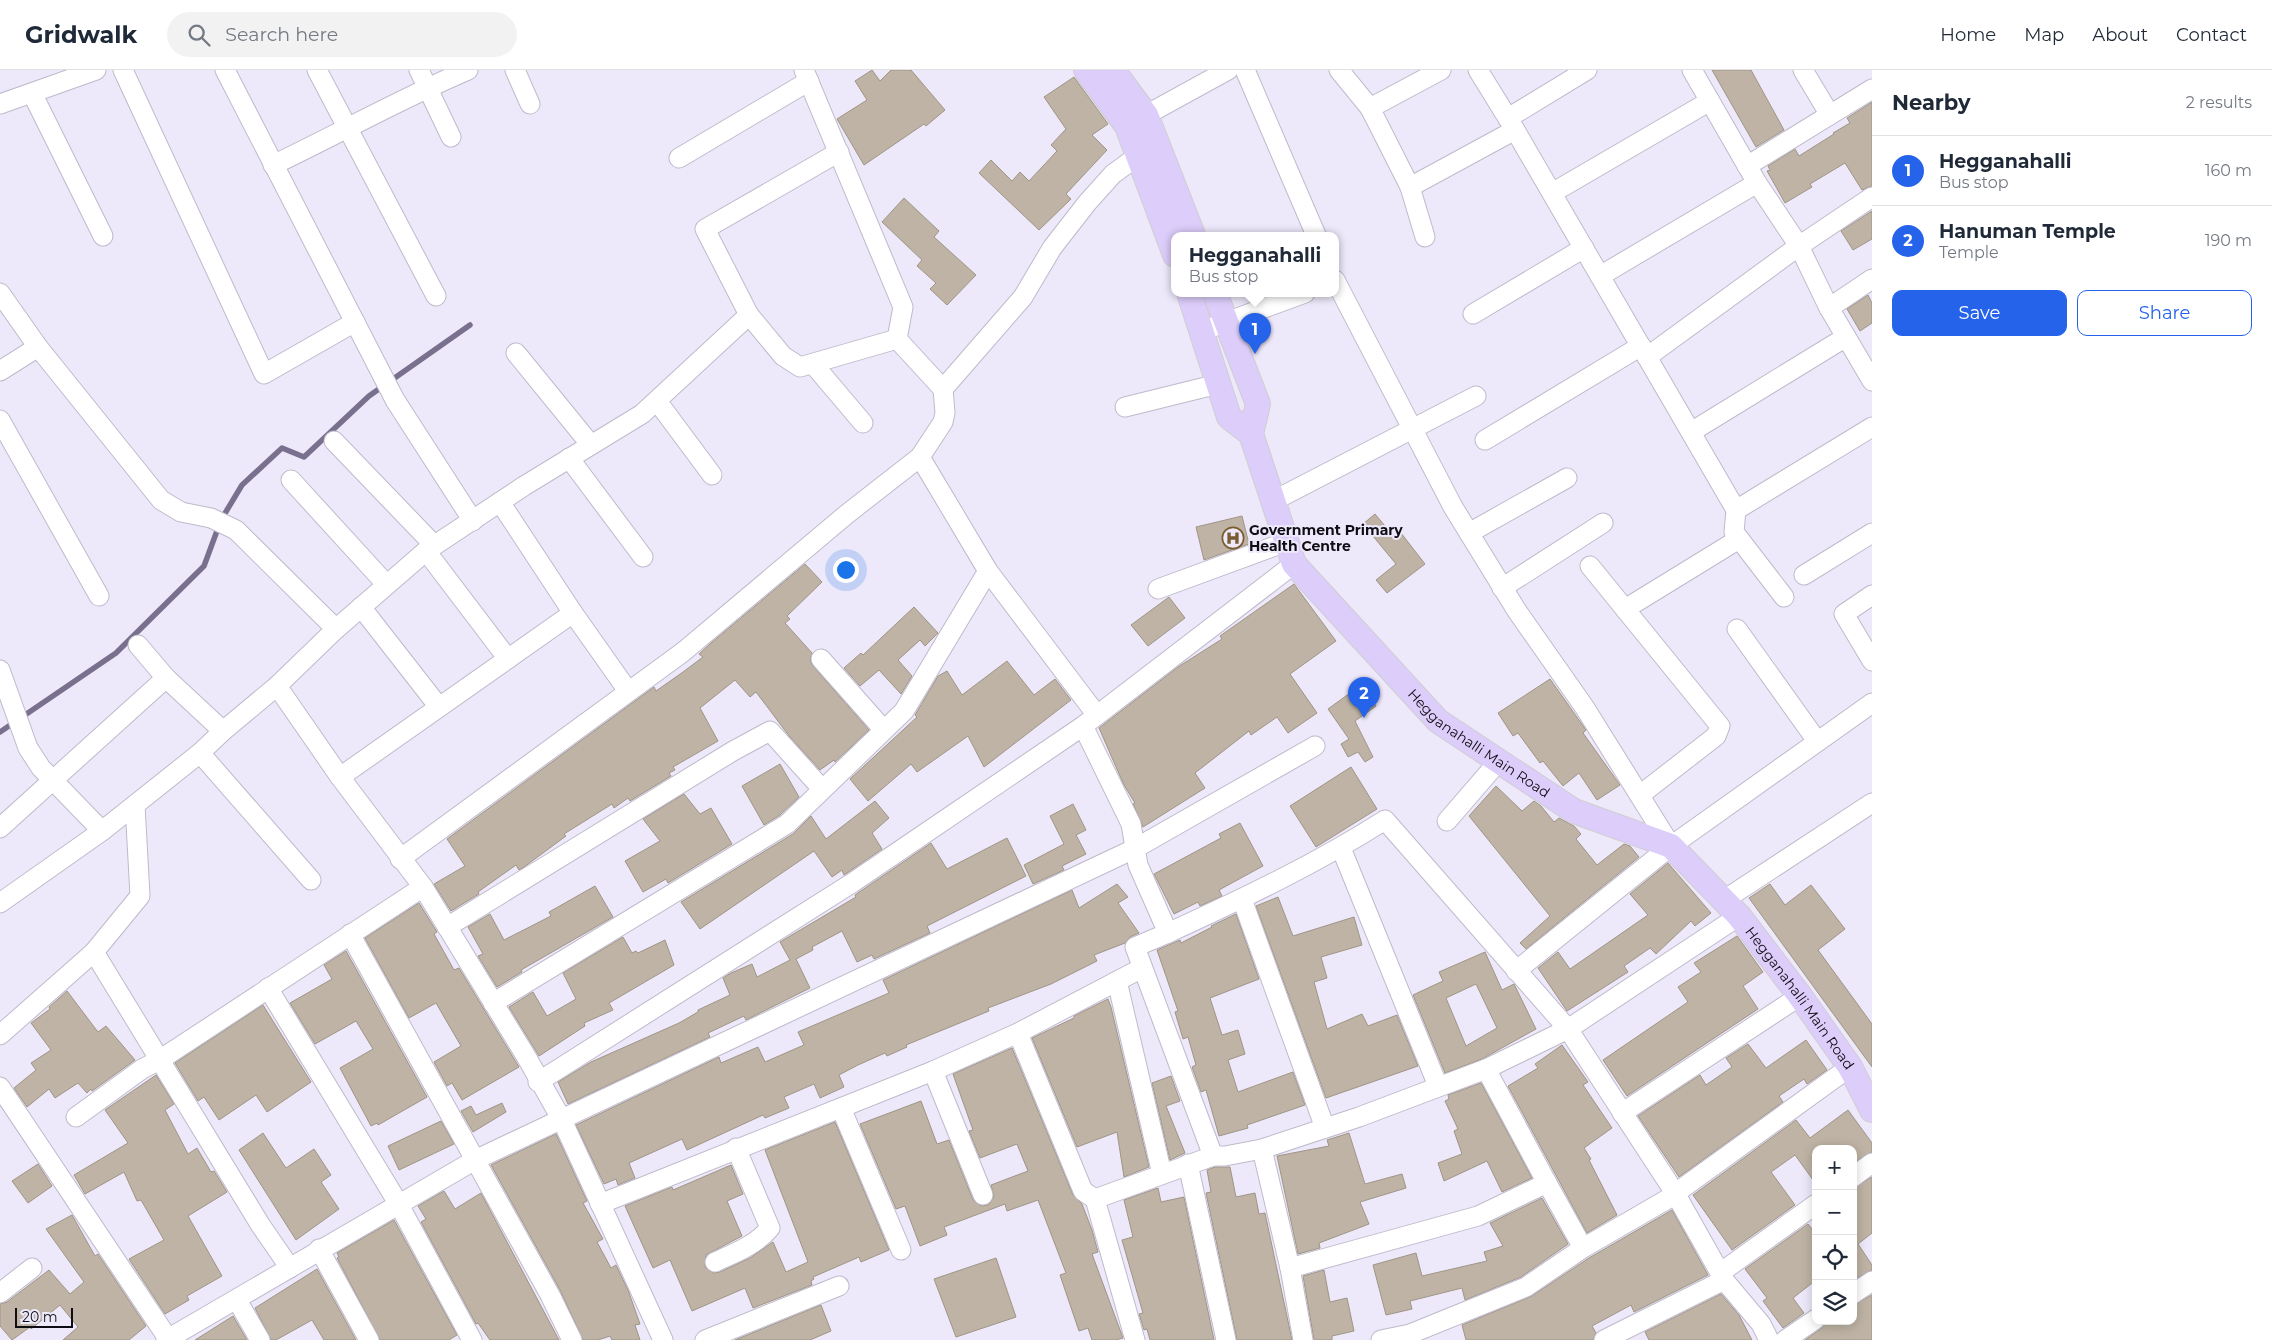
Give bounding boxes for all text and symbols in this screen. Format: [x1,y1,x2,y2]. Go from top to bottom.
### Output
search box [167,12,517,57]
text: Gridwalk [25,20,137,49]
icon: search [185,21,213,49]
text: Search here [225,23,338,46]
text: Home [1940,24,1996,46]
text: Map [2024,24,2064,46]
text: About [2092,24,2148,46]
text: Contact [2176,24,2247,46]
text: Nearby [1892,90,1971,115]
text: 2 results [2186,93,2252,112]
text: Hegganahalli [1939,150,2072,173]
text: 1 [1905,161,1911,180]
text: 160 m [2205,161,2252,180]
text: Bus stop [1939,173,2009,192]
text: Hanuman Temple [1939,220,2116,243]
text: 2 [1903,231,1913,250]
text: 190 m [2205,231,2252,250]
popup [1171,232,1339,297]
text: Temple [1939,243,1999,262]
text: Hegganahalli [1189,244,1321,267]
text: Bus stop [1189,267,1258,286]
button: Save [1892,290,2067,336]
button: Share [2077,290,2252,336]
pin: 1 [1239,313,1271,354]
place label: Government Primary Health Centre [1249,521,1403,555]
hospital icon: Government Primary Health Centre [1221,526,1245,550]
your location [833,557,859,583]
pin: 2 [1348,677,1380,718]
street label: Hegganahalli Main Road [1404,685,1553,802]
street label: Hegganahalli Main Road [1741,923,1858,1073]
map controls [1812,1145,1857,1325]
button: + [1812,1145,1857,1190]
button: − [1812,1190,1857,1235]
button: locate [1812,1235,1857,1280]
button: layers [1812,1280,1857,1325]
scale bar [15,1305,72,1328]
text: 20 m [22,1308,58,1326]

